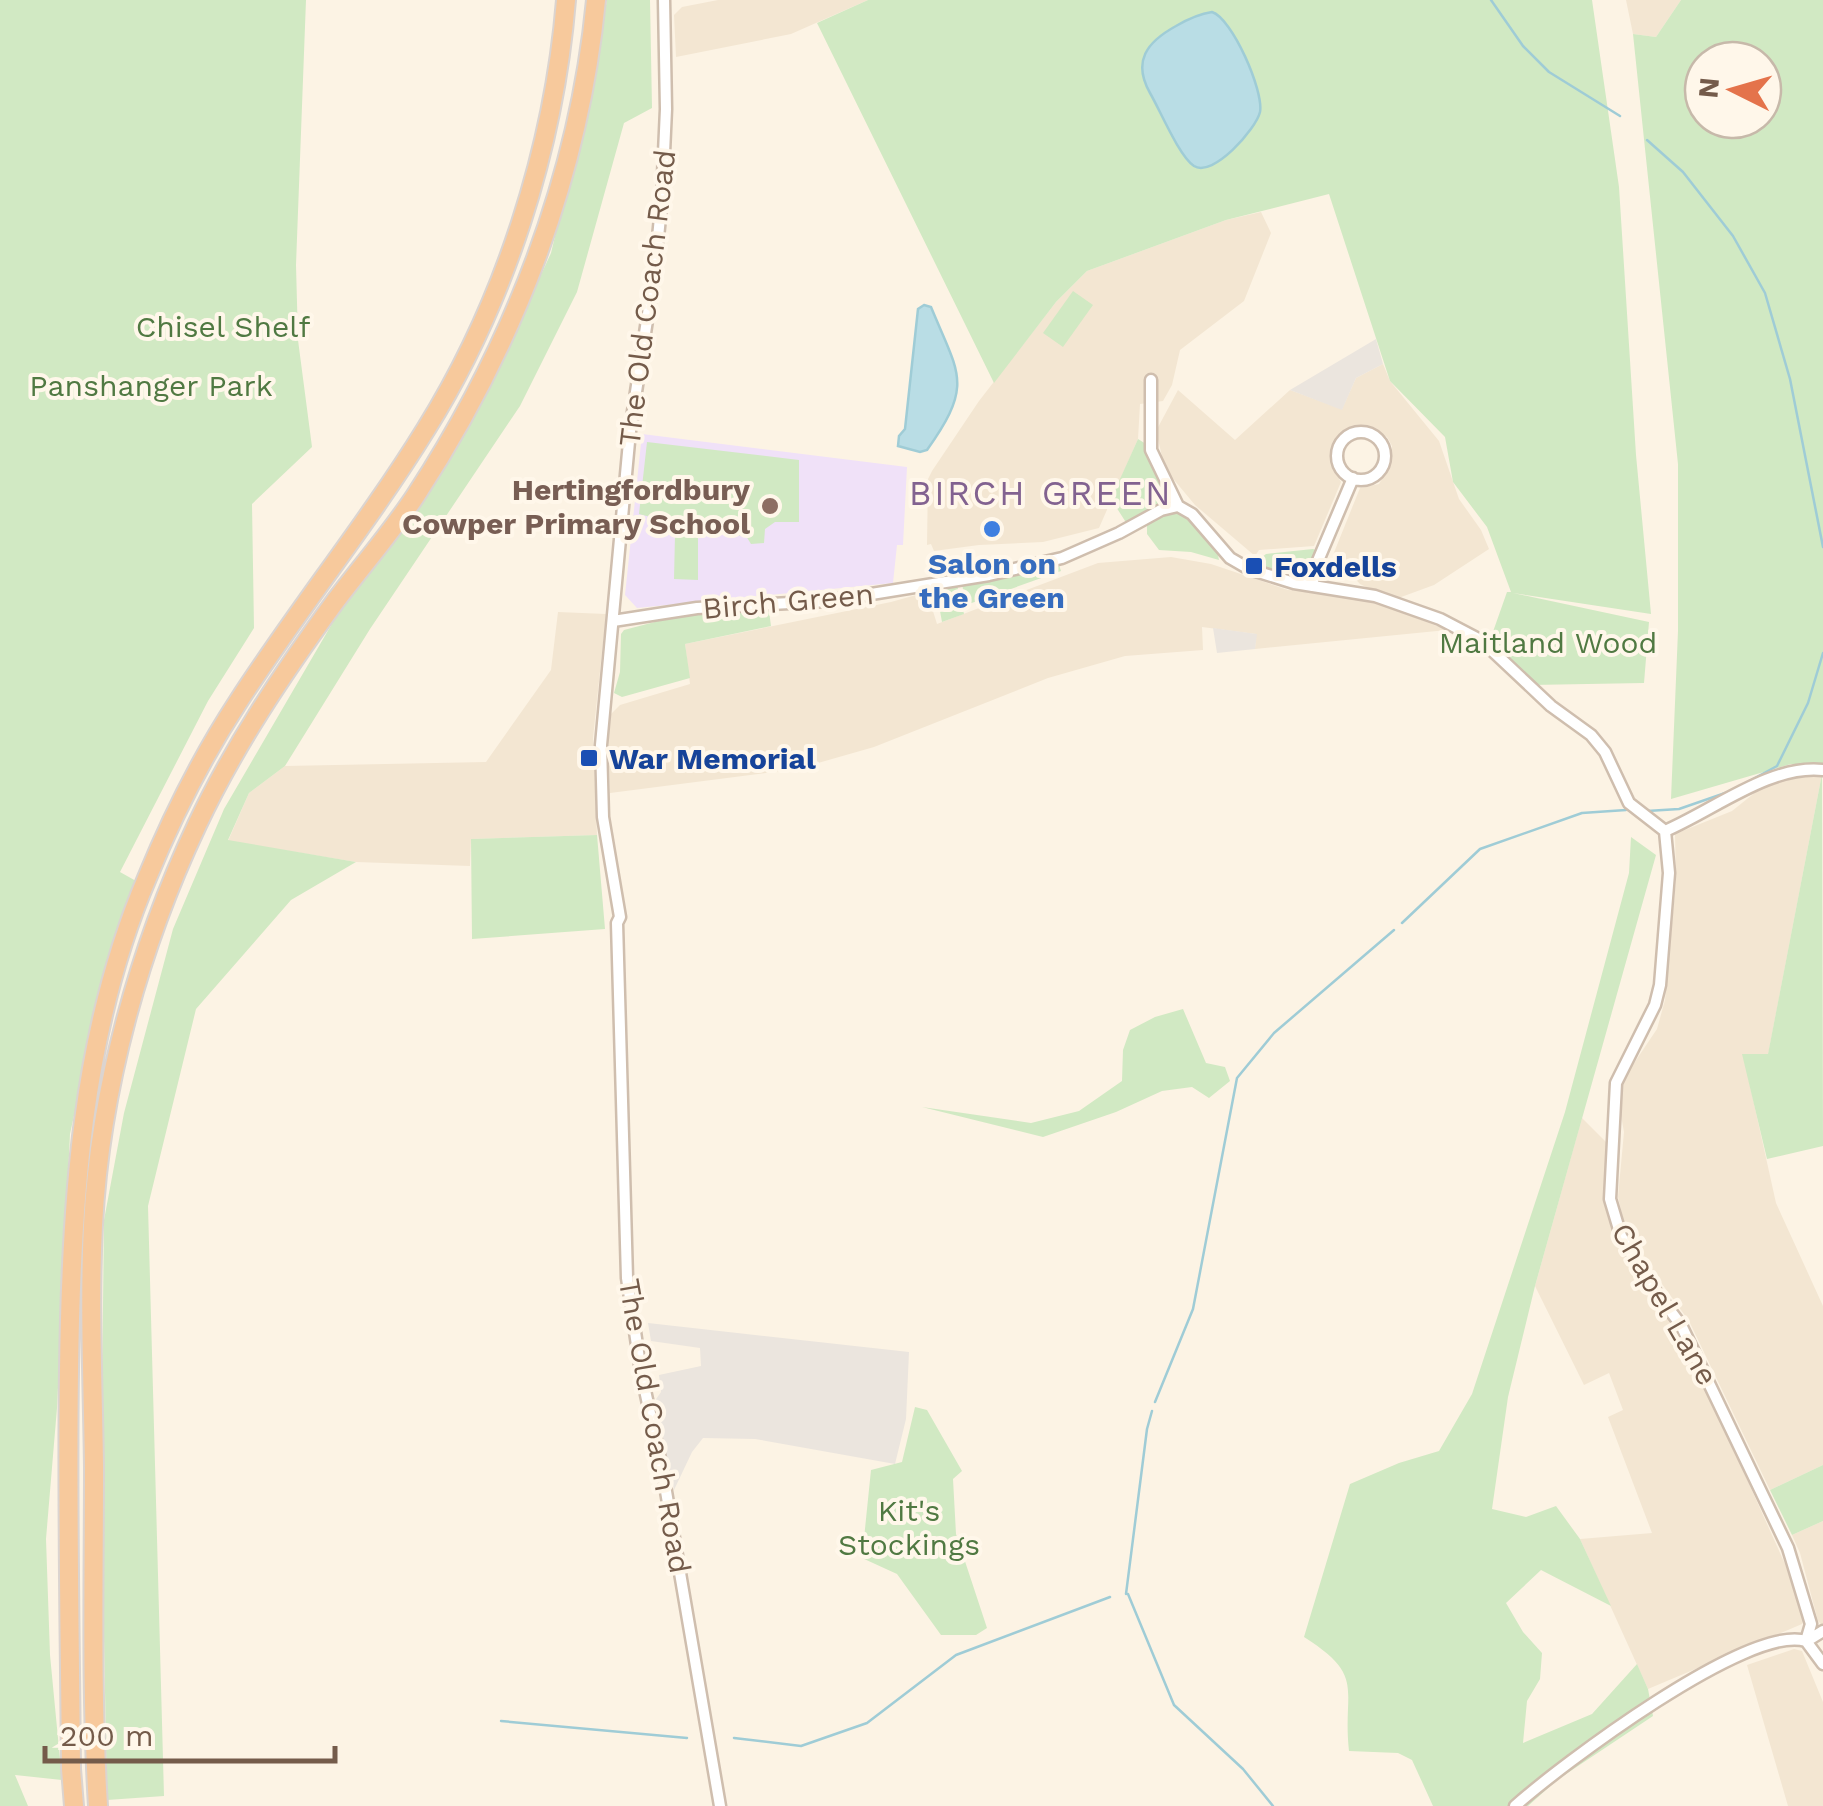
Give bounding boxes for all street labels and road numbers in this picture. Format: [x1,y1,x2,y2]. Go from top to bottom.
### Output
street label: The Old Coach Road [611,148,683,448]
street label: Birch Green [701,576,875,626]
street label: Chapel Lane [1604,1217,1726,1391]
street label: The Old Coach Road [612,1276,698,1576]

